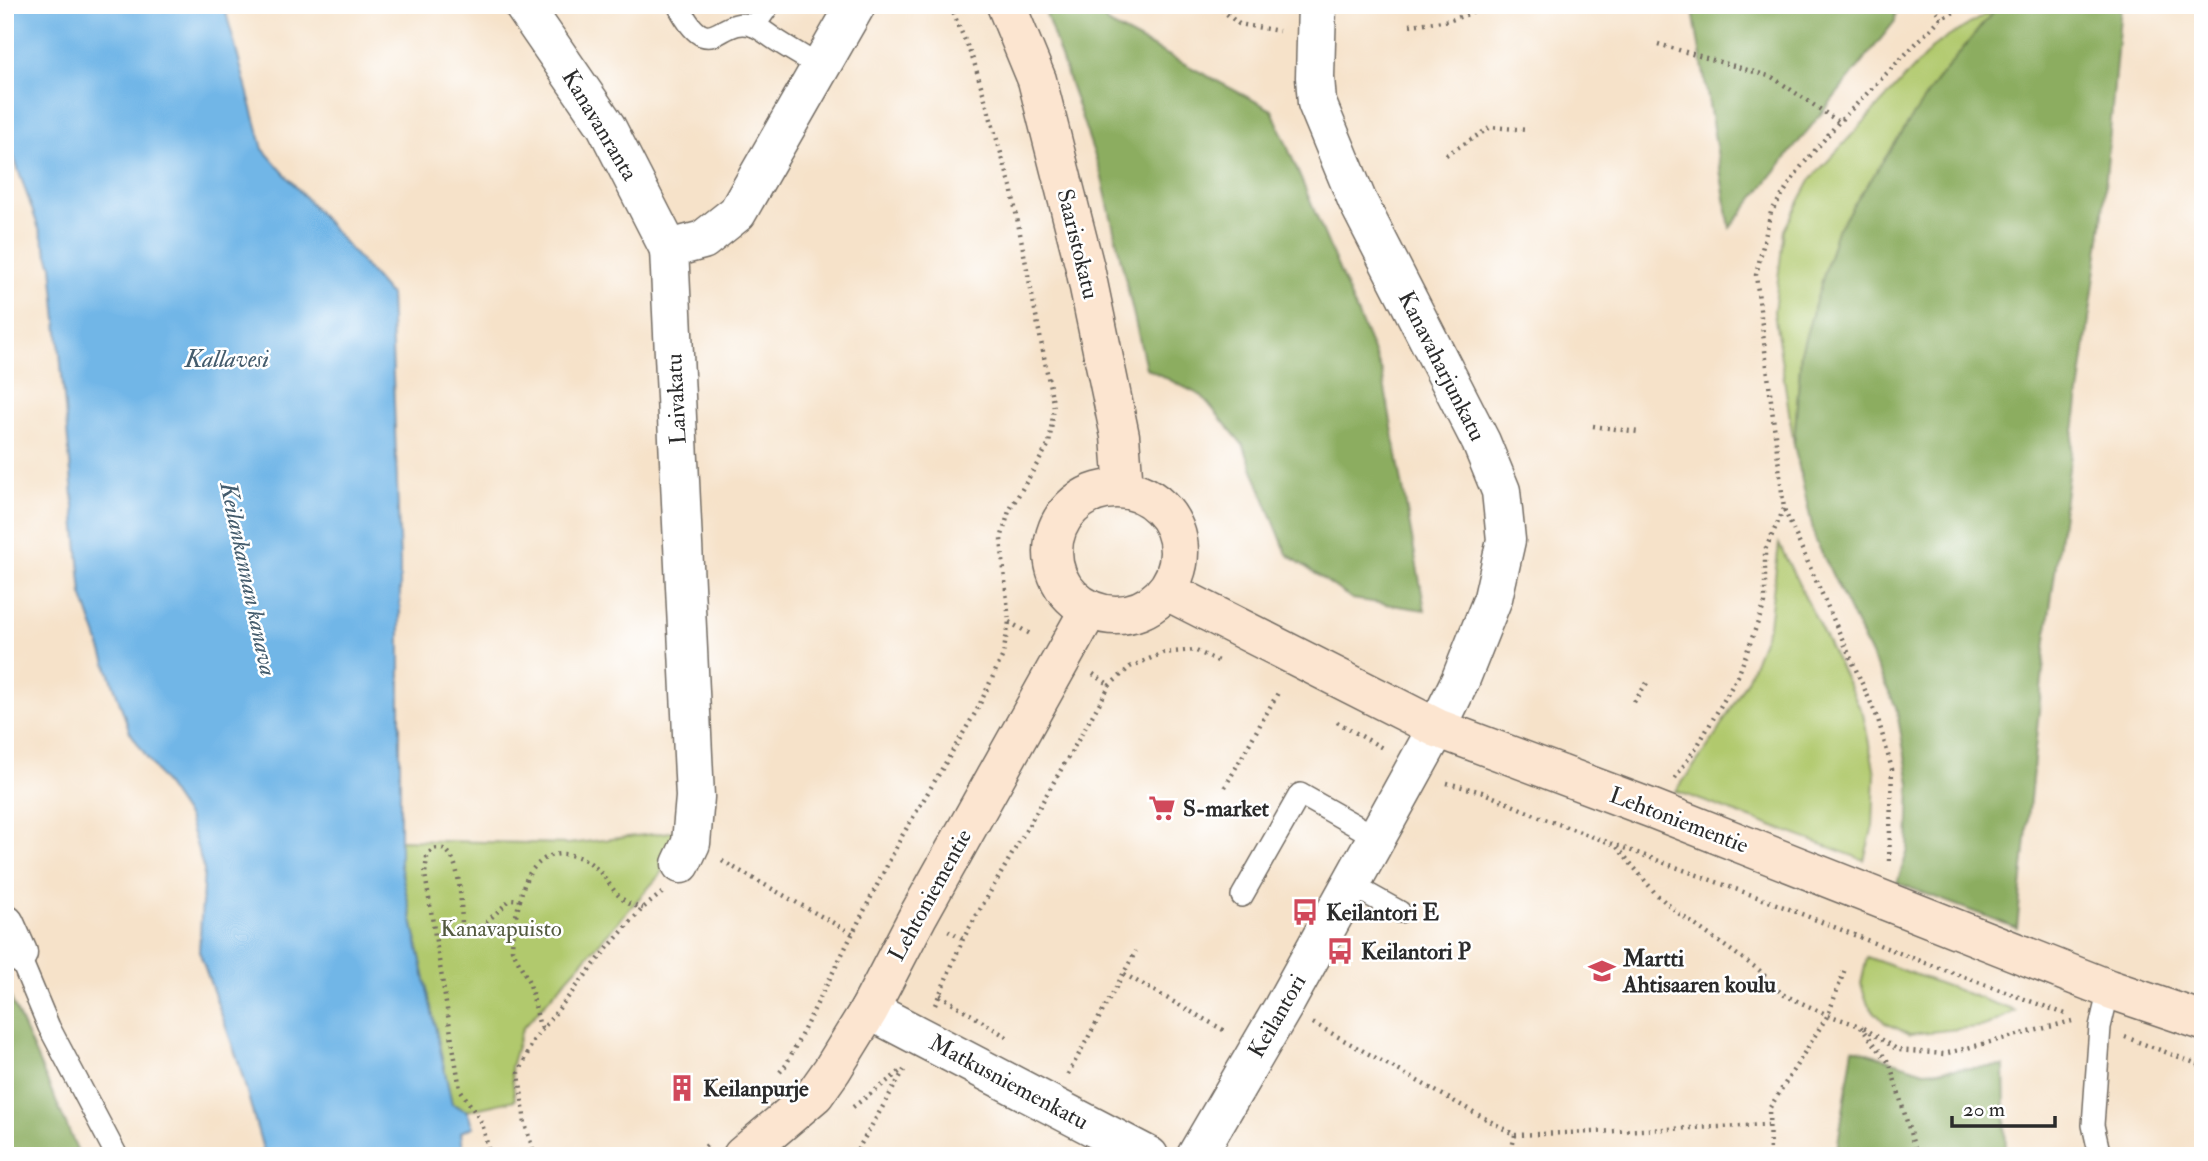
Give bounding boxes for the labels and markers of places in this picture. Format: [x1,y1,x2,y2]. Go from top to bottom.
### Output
supermarket icon: S-market [1147,793,1177,823]
place label: S-market [1183,794,1270,823]
bus stop icon: Keilantori E [1290,897,1320,927]
place label: Keilantori E [1326,898,1440,927]
bus stop icon: Keilantori P [1325,936,1355,966]
place label: Keilantori P [1361,937,1472,966]
place label: Martti Ahtisaaren koulu [1622,944,1776,999]
school or university icon: Martti Ahtisaaren koulu [1587,956,1617,986]
building icon: Keilanpurje [667,1073,697,1103]
place label: Keilanpurje [703,1074,809,1104]

